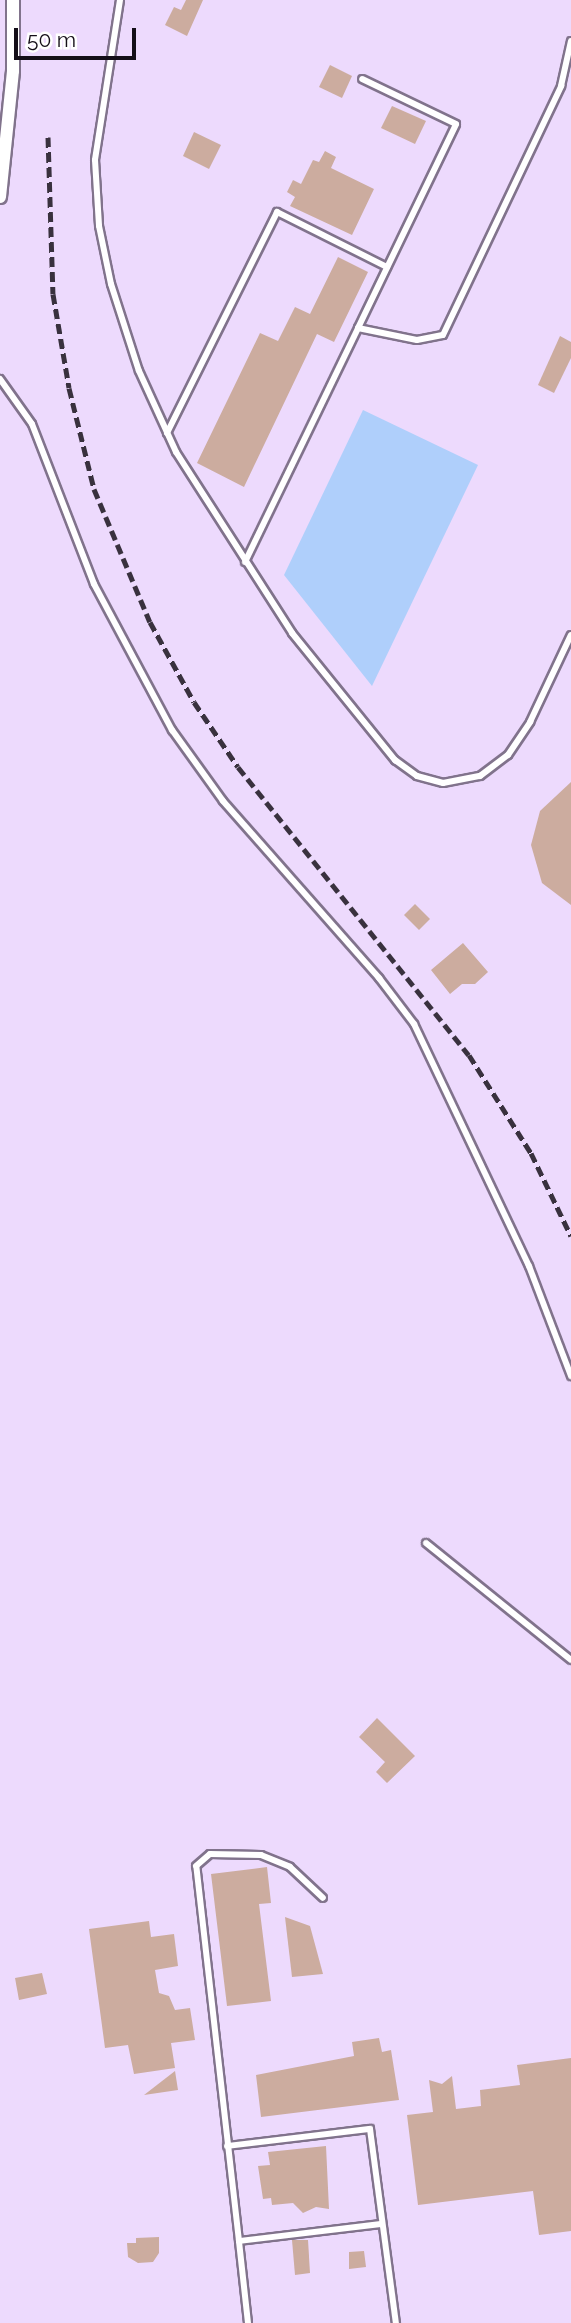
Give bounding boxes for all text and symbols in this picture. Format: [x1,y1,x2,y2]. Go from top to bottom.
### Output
scale bar [18,14,140,58]
text: 50 m [27,27,76,52]

